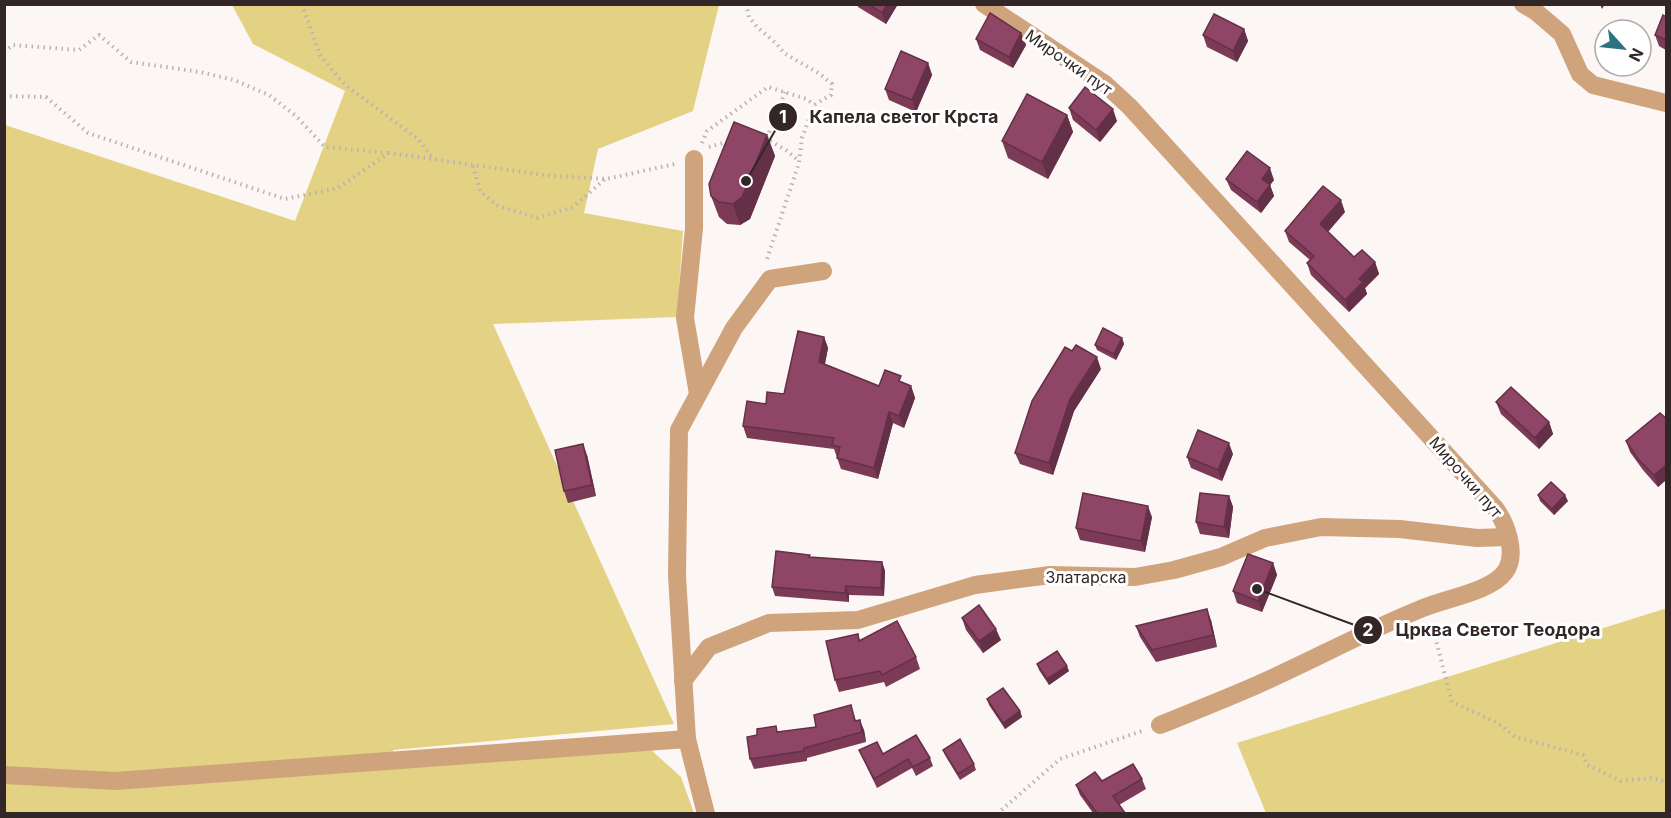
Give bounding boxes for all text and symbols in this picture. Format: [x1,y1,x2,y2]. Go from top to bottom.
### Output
north arrow [1593,18,1653,78]
street label: Мирочки пут [1022,25,1117,100]
text: N [1625,45,1648,65]
callout: Капела светог Крста [768,99,1011,135]
text: 1 [779,106,787,127]
text: Капела светог Крста [810,106,998,127]
street label: Мирочки пут [1425,432,1507,522]
street label: Златарска [1045,567,1127,587]
callout: Црква Светог Теодора [1353,612,1612,648]
text: 2 [1362,619,1374,640]
text: Црква Светог Теодора [1396,619,1600,640]

